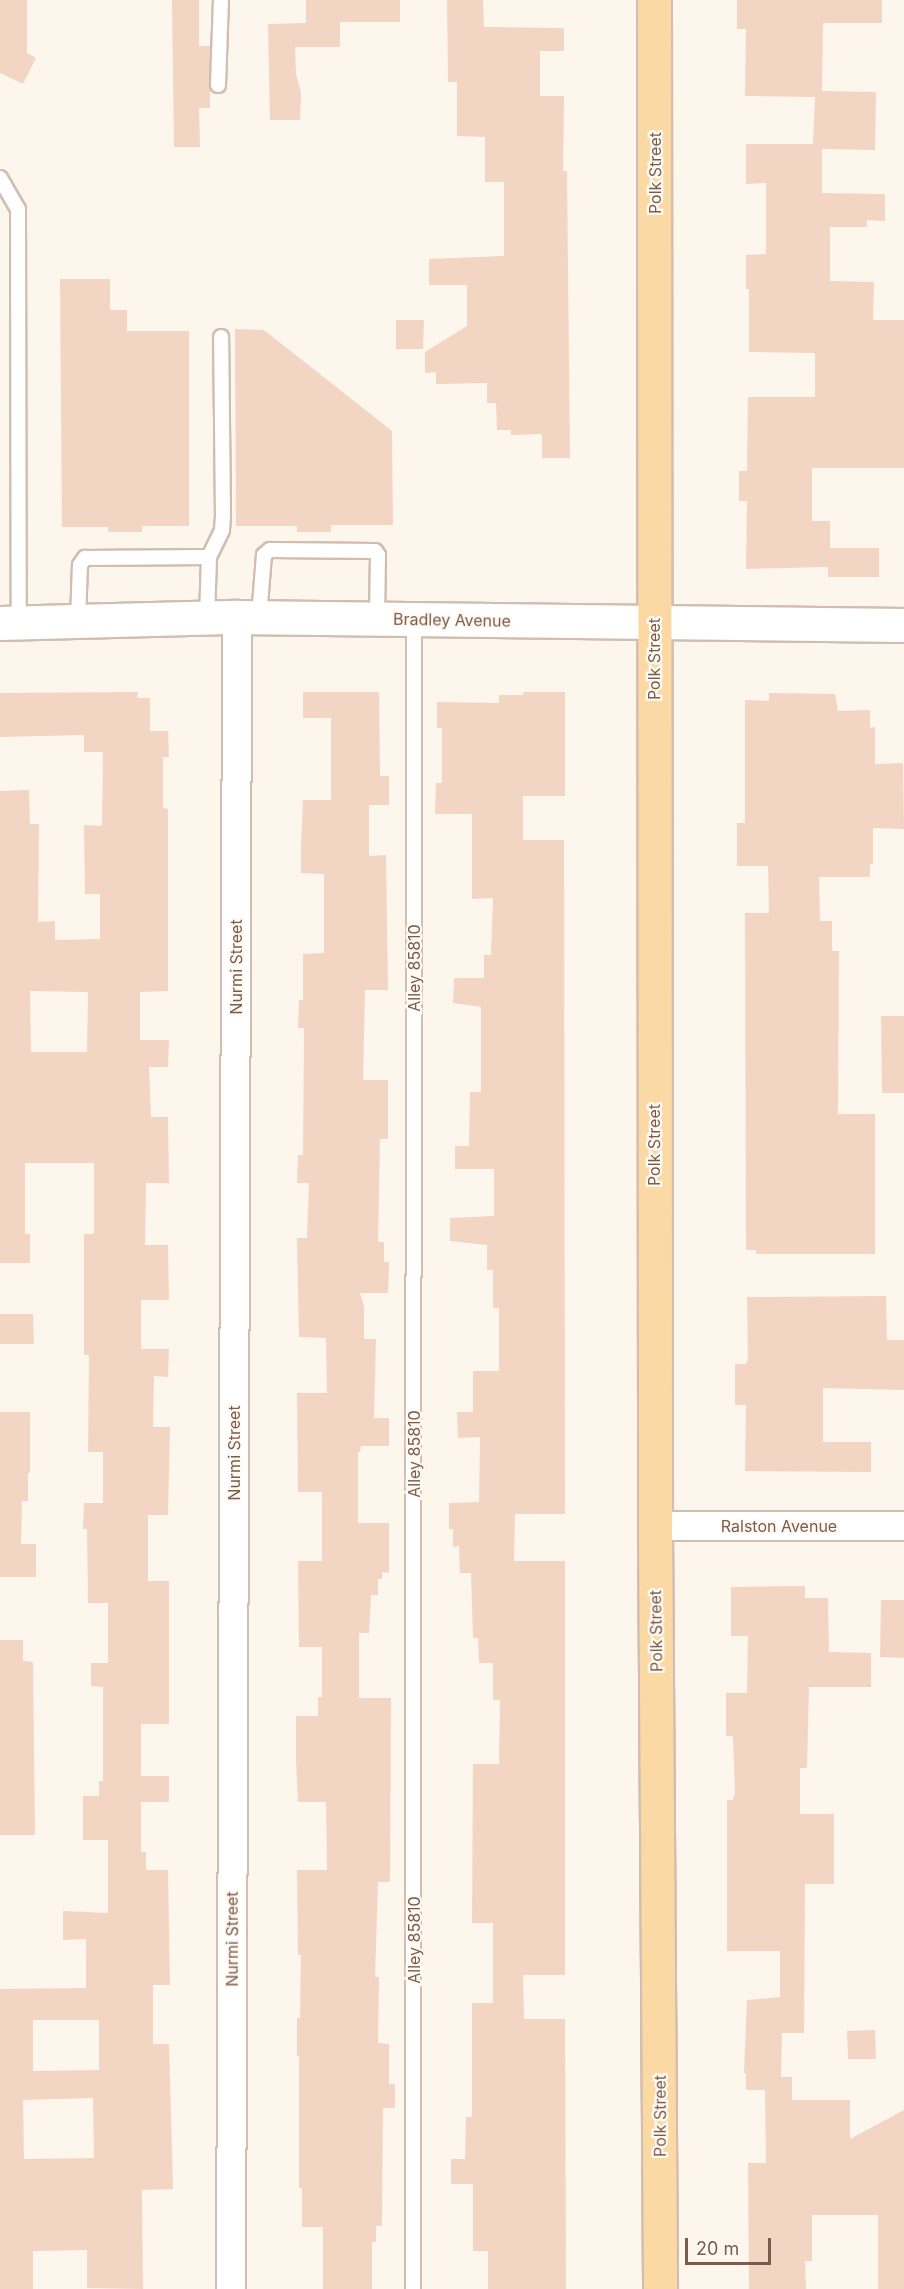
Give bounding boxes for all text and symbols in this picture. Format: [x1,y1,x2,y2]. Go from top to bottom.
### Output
street label: Polk Street [645,132,665,214]
street label: Bradley Avenue [393,609,511,631]
street label: Polk Street [644,618,664,700]
street label: Nurmi Street [226,919,246,1015]
street label: Alley 85810 [404,924,424,1012]
street label: Polk Street [644,1104,664,1186]
street label: Nurmi Street [224,1405,244,1501]
street label: Alley 85810 [404,1410,424,1498]
street label: Ralston Avenue [721,1516,837,1536]
street label: Polk Street [646,1590,666,1672]
street label: Nurmi Street [222,1891,242,1987]
street label: Alley 85810 [404,1896,424,1984]
street label: Polk Street [650,2075,670,2157]
scale bar [688,2226,774,2264]
text: 20 m [696,2238,739,2259]

